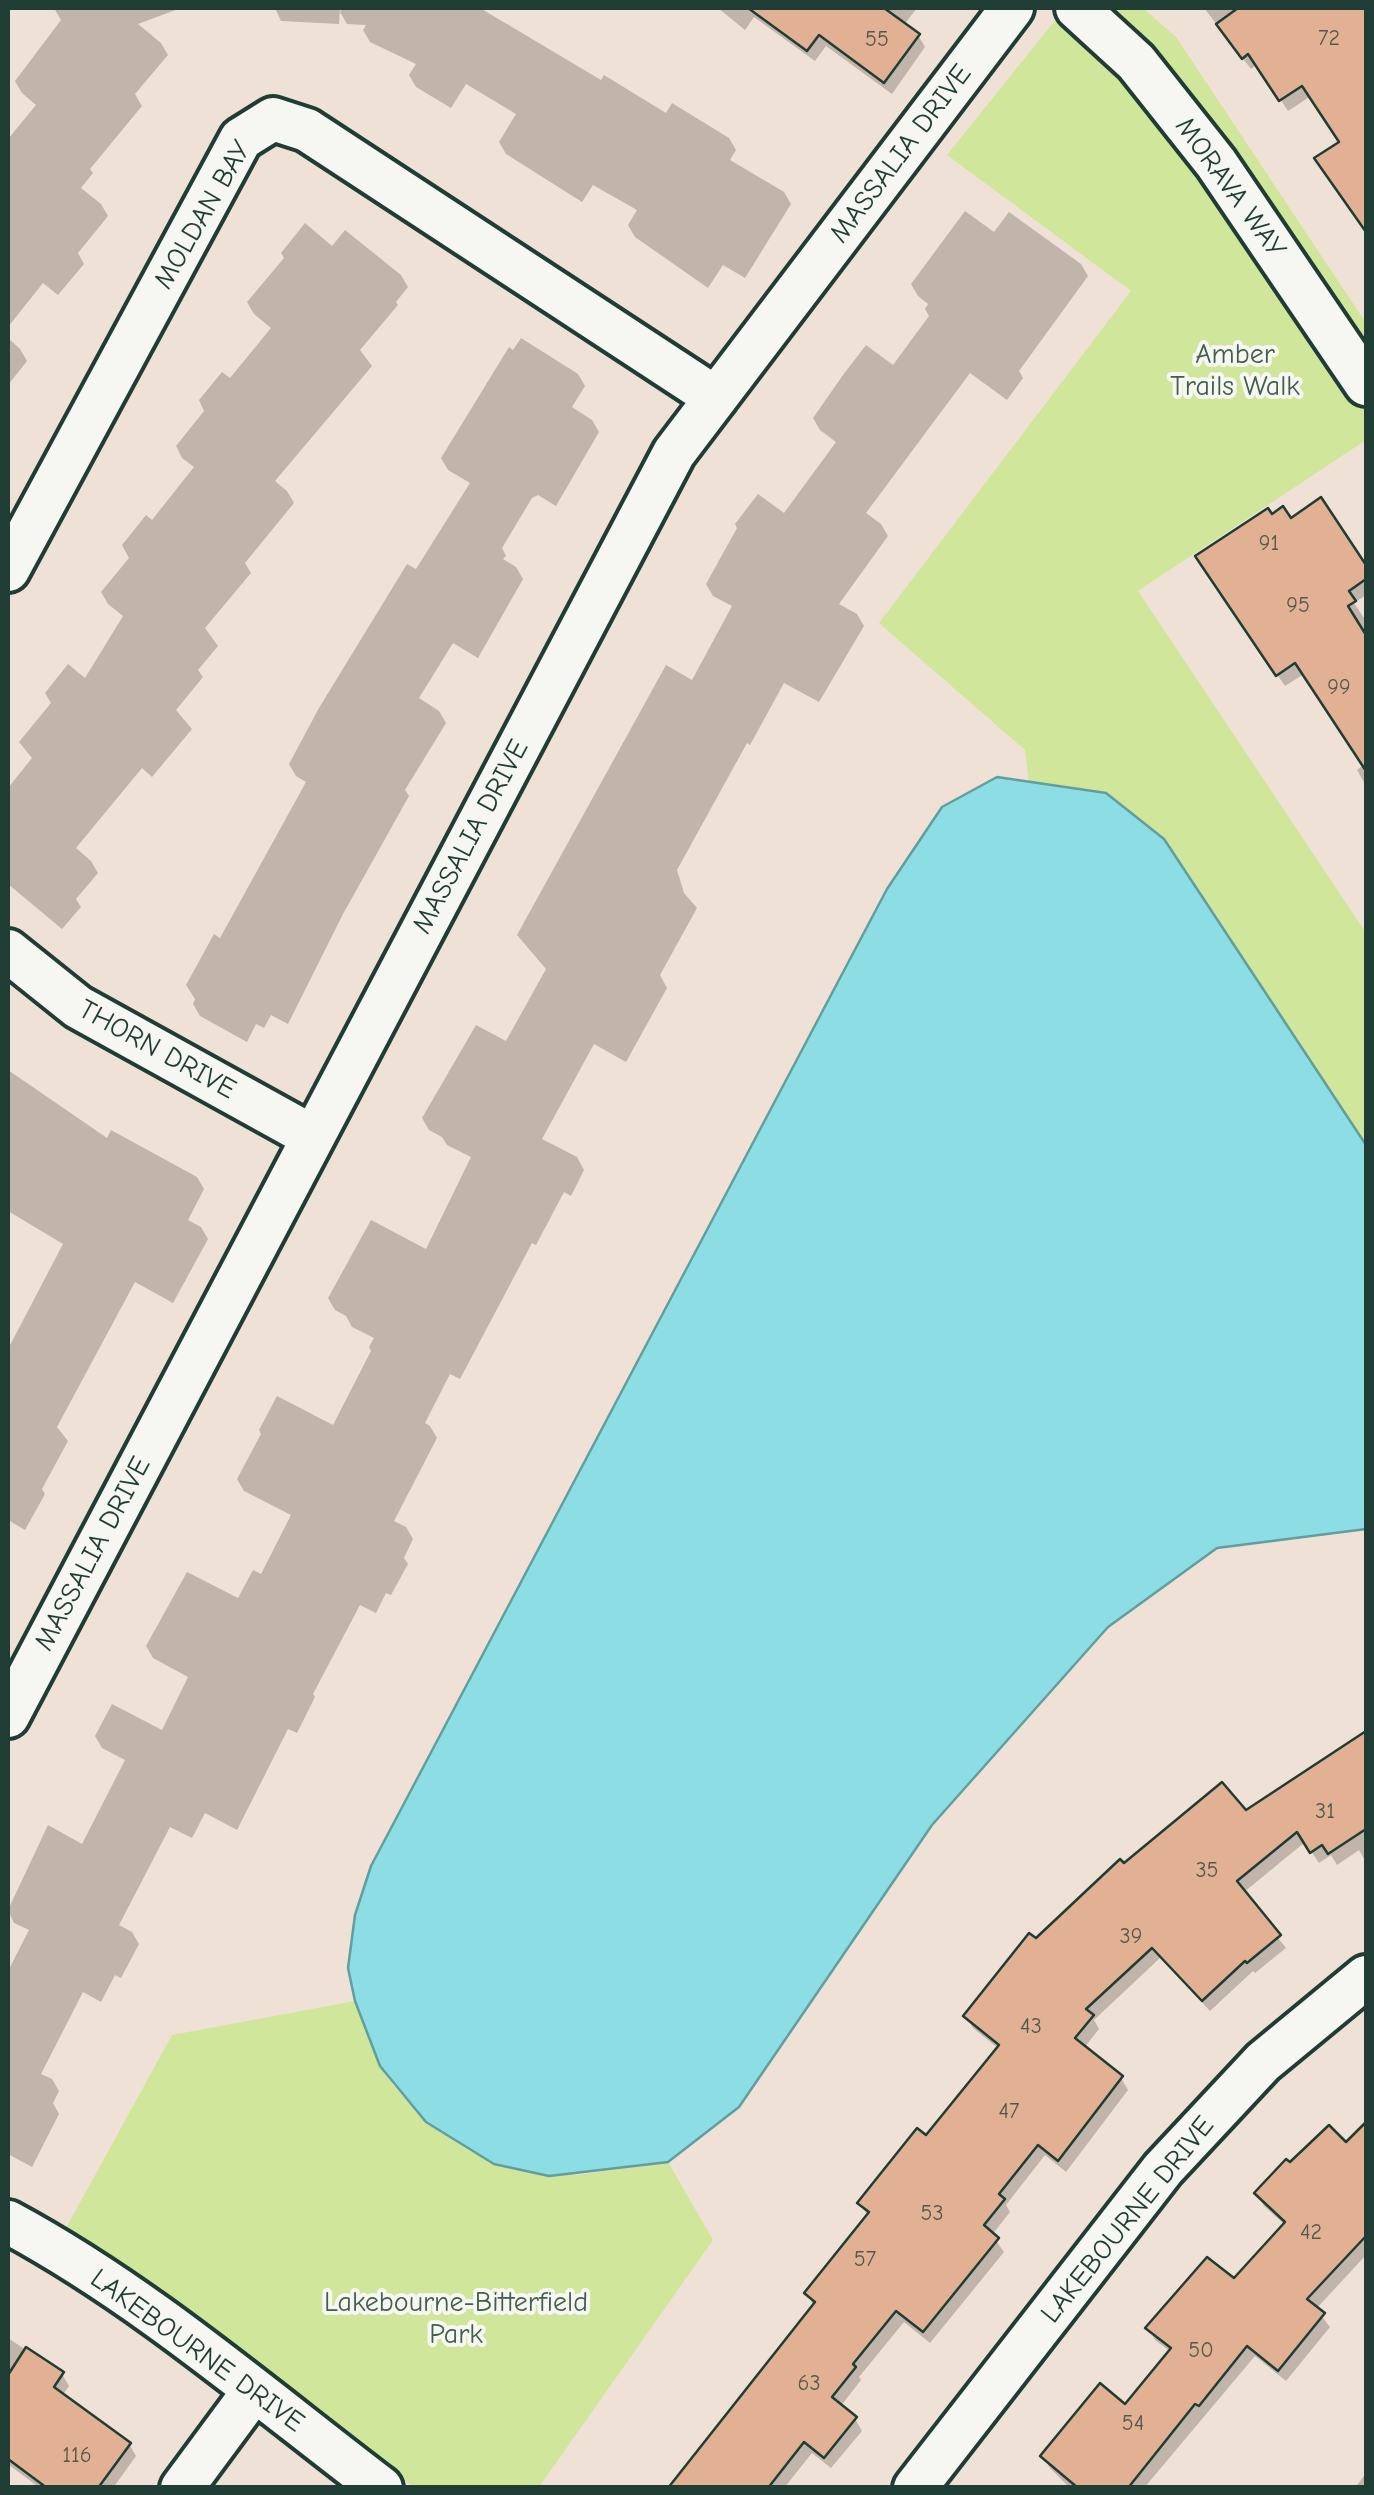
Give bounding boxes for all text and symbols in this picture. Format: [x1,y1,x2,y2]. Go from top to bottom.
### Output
house number: 72 [1318,26,1340,52]
house number: 55 [865,27,889,53]
street label: MASSALIA DRIVE [823,58,979,250]
street label: MORAVA WAY [1168,111,1292,265]
street label: MOLDAN BAY [147,135,259,295]
park label: Amber Trails Walk [1170,338,1300,404]
house number: 91 [1259,531,1279,557]
house number: 95 [1286,593,1310,619]
house number: 99 [1327,675,1351,701]
street label: MASSALIA DRIVE [406,734,536,940]
street label: THORN DRIVE [73,993,241,1107]
street label: MASSALIA DRIVE [28,1451,158,1657]
house number: 31 [1315,1799,1335,1825]
house number: 35 [1195,1858,1219,1884]
house number: 39 [1120,1924,1142,1950]
house number: 43 [1020,2014,1042,2040]
house number: 47 [998,2099,1020,2125]
street label: LAKEBOURNE DRIVE [1034,2110,1222,2330]
house number: 53 [920,2201,944,2227]
house number: 42 [1300,2220,1322,2246]
house number: 57 [854,2247,876,2273]
street label: LAKEBOURNE DRIVE [84,2262,310,2440]
park label: Lakebourne-Bitterfield Park [324,2286,588,2352]
house number: 50 [1188,2338,1214,2364]
house number: 63 [797,2371,821,2397]
house number: 54 [1122,2411,1144,2437]
house number: 116 [62,2443,92,2469]

